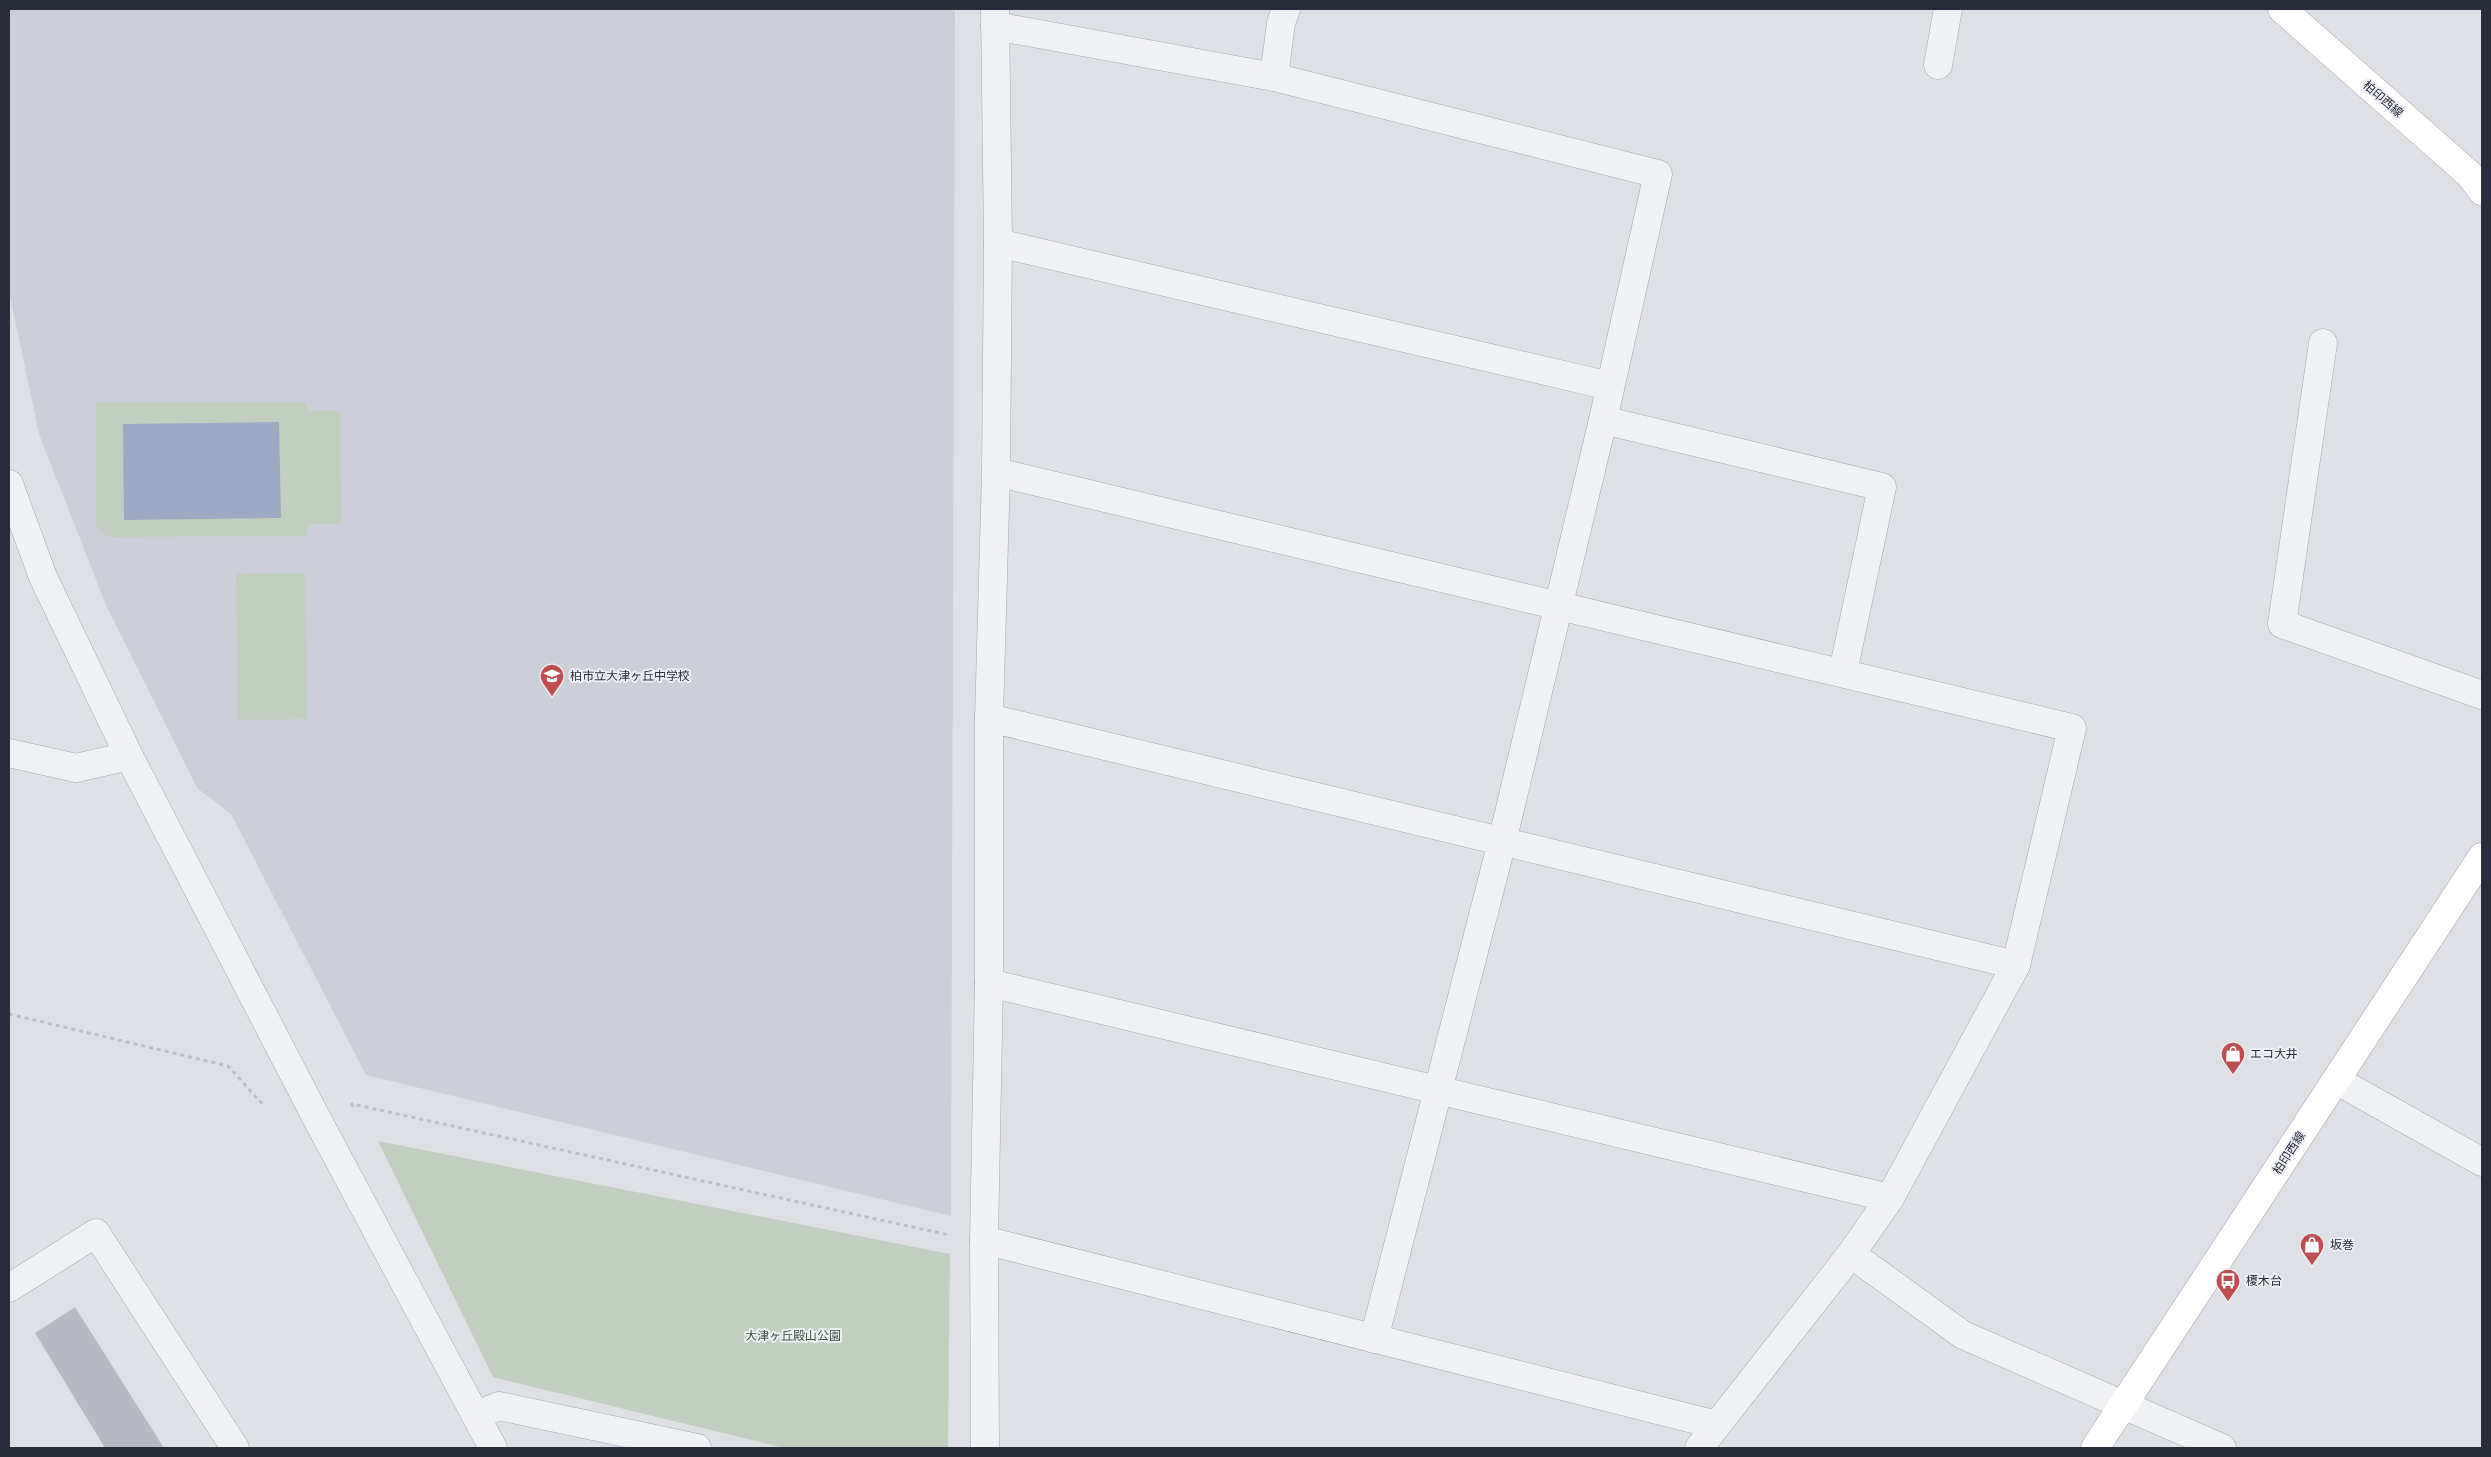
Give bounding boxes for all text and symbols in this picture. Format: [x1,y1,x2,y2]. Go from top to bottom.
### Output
street label: 柏印西線 [2360,78,2406,120]
school or university icon: 柏市立大津ヶ丘中学校 [539,663,565,697]
place label: 柏市立大津ヶ丘中学校 [570,669,690,683]
shop icon: エコ大井 [2220,1041,2246,1075]
place label: エコ大井 [2250,1047,2298,1061]
street label: 柏印西線 [2270,1129,2308,1177]
shop icon: 坂巻 [2299,1232,2325,1266]
place label: 坂巻 [2330,1238,2354,1252]
bus stop icon: 榎木台 [2215,1268,2241,1302]
place label: 榎木台 [2246,1274,2282,1288]
park label: 大津ヶ丘殿山公園 [745,1329,841,1343]

